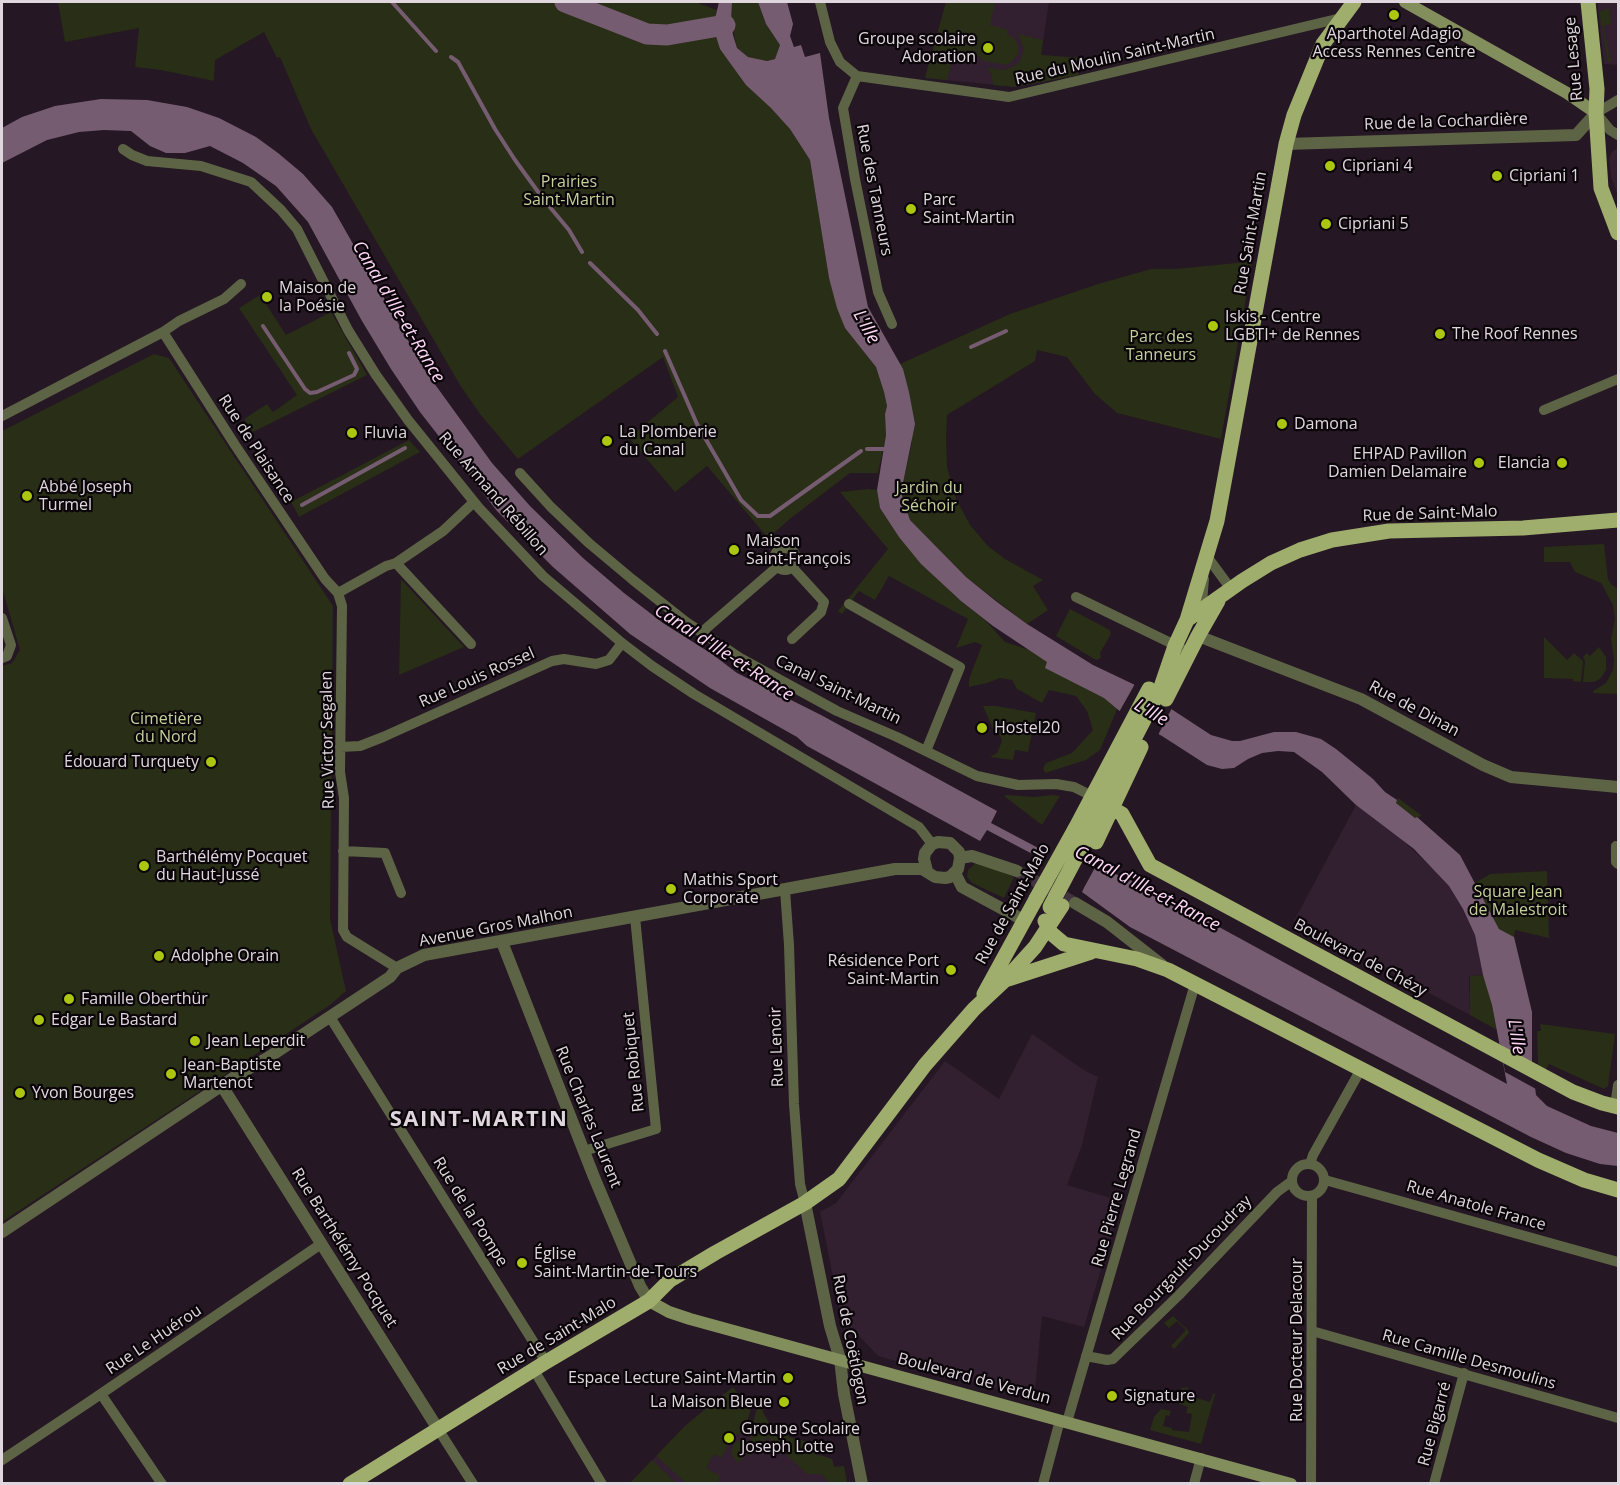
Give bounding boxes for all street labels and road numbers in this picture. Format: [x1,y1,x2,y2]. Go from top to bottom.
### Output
street label: Rue Lesage [1561,16,1587,102]
street label: Rue du Moulin Saint-Martin [1013,25,1217,89]
street label: Rue de la Cochardière [1364,110,1528,134]
street label: Rue des Tanneurs [852,123,896,257]
street label: Rue Saint-Martin [1231,170,1271,296]
street label: Rue de Plaisance [214,391,298,507]
street label: Rue Armand Rébillon [434,428,552,560]
street label: Rue de Saint-Malo [1362,502,1498,526]
street label: Rue Louis Rossel [416,644,538,712]
street label: Canal Saint-Martin [772,651,904,729]
street label: Rue Victor Segalen [317,671,339,809]
street label: Rue de Dinan [1365,677,1463,741]
street label: Rue de Saint-Malo [972,840,1054,968]
street label: Avenue Gros Malhon [418,903,574,951]
street label: Boulevard de Chézy [1290,915,1430,1001]
street label: Rue Lenoir [766,1007,788,1087]
street label: Rue Robiquet [619,1011,649,1113]
street label: Rue Charles Laurent [551,1043,625,1191]
street label: Rue Pierre Legrand [1088,1127,1146,1269]
street label: Rue de la Pompe [429,1154,511,1270]
street label: Rue Barthélémy Pocquet [287,1165,401,1331]
street label: Rue Anatole France [1404,1177,1548,1235]
street label: Rue Bourgault-Ducoudray [1108,1192,1256,1344]
street label: Rue Docteur Delacour [1287,1258,1307,1422]
street label: Rue de Coëtlogon [828,1273,872,1407]
street label: Rue de Saint-Malo [494,1293,620,1379]
street label: Rue Le Huérou [103,1301,205,1379]
street label: Rue Camille Desmoulins [1380,1326,1558,1394]
street label: Boulevard de Verdun [895,1349,1053,1409]
street label: Rue Bigarré [1414,1380,1456,1468]

